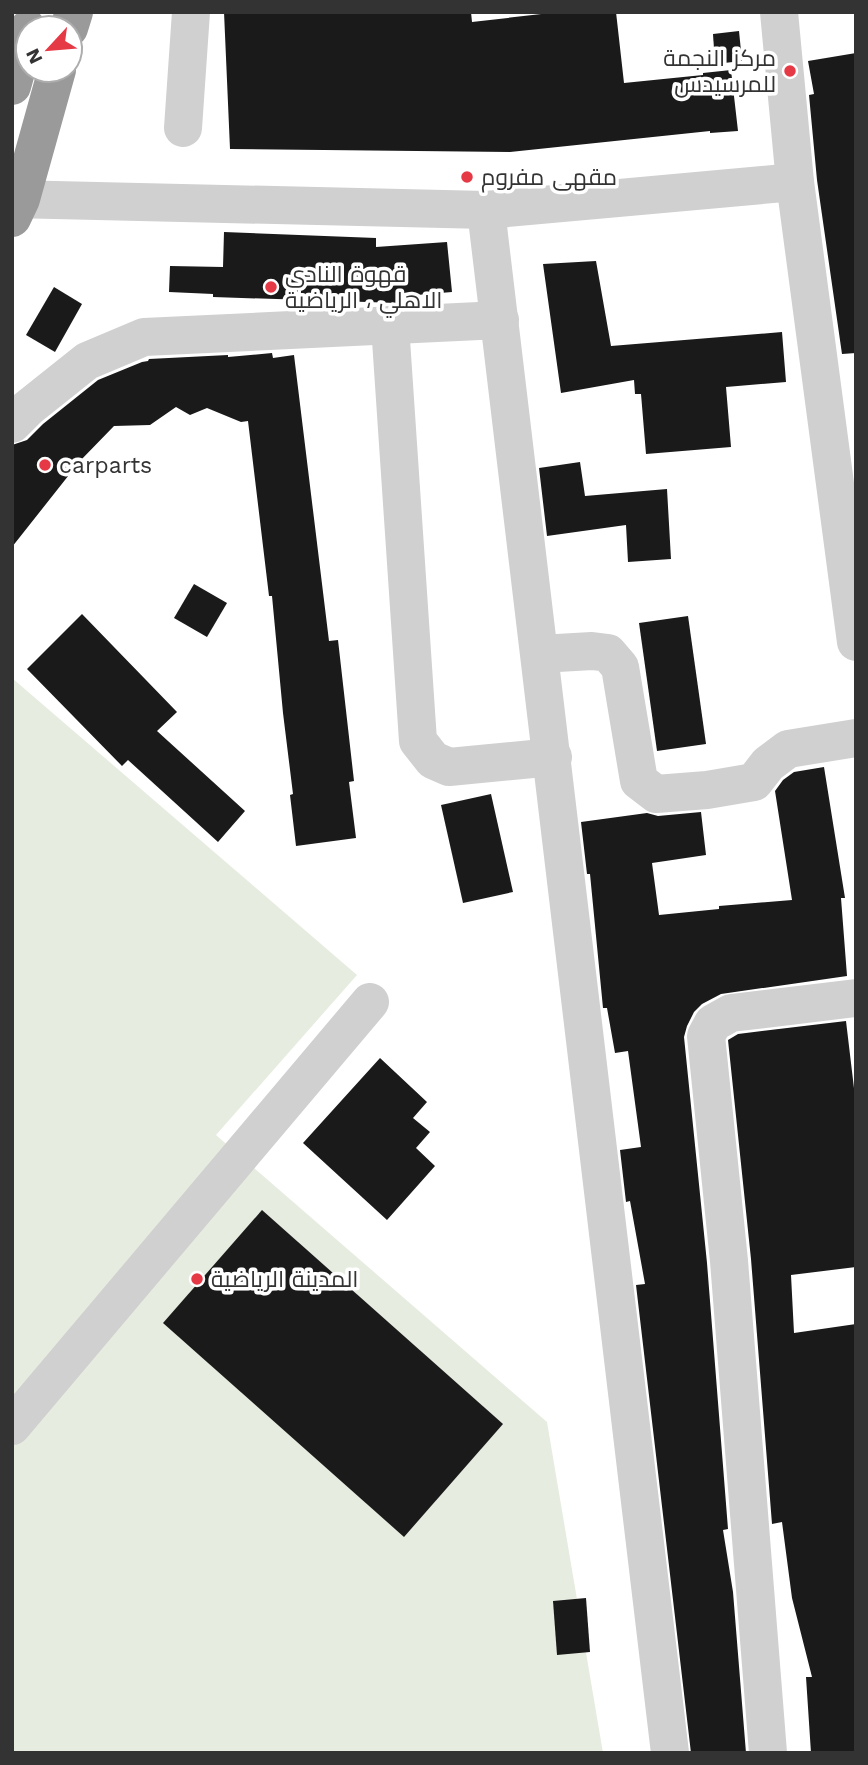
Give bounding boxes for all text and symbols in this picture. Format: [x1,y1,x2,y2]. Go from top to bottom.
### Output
north arrow [14,14,84,84]
text: N [21,45,48,68]
place label: مركز النجمة للمرسيدس [663,45,776,98]
marker: مركز النجمة للمرسيدس [782,63,798,79]
place label: مقهى مفروم [481,164,617,193]
marker: مقهى مفروم [459,169,475,185]
place label: قهوة النادي الاهلي ، الرياضية [285,261,442,318]
marker: قهوة النادي الاهلي ، الرياضية [263,279,279,295]
place label: carparts [59,452,152,479]
marker: carparts [37,457,53,473]
place label: المدينة الرياضية [211,1266,358,1293]
marker: المدينة الرياضية [189,1271,205,1287]

